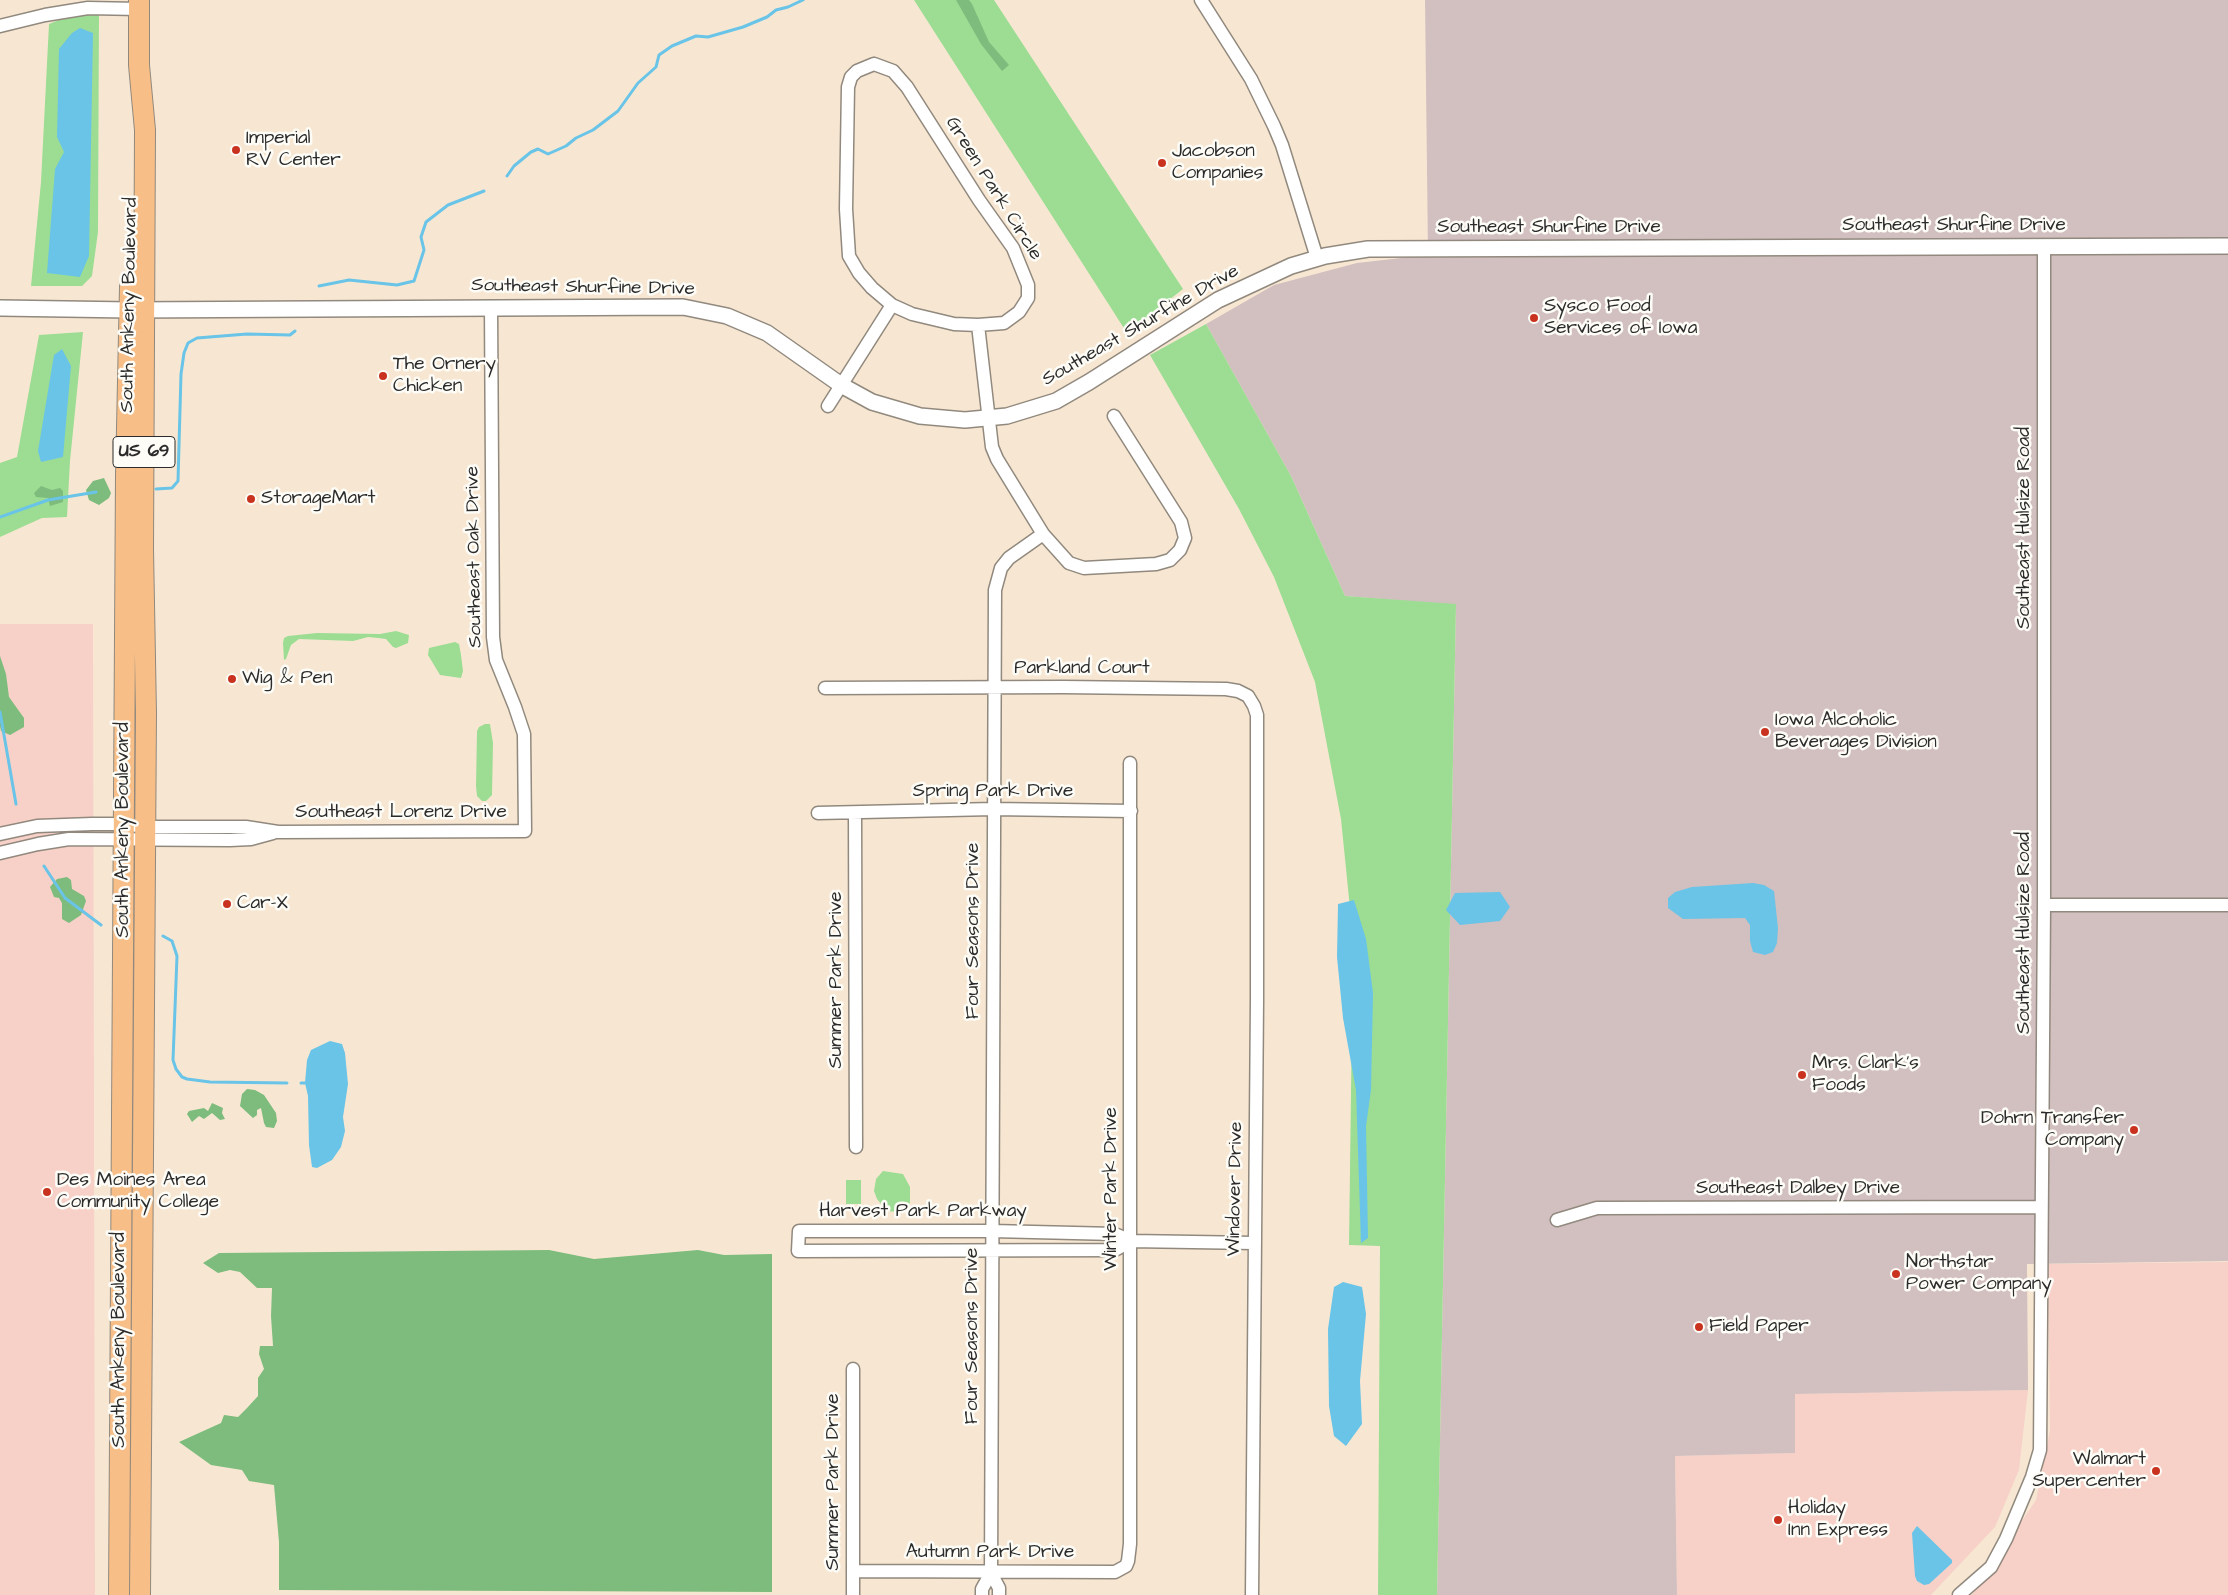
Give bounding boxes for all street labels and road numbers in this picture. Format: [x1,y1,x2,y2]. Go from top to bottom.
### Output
street label: Green Park Circle [940,113,1046,265]
street label: South Ankeny Boulevard [117,197,143,413]
street label: Southeast Shurfine Drive [1842,215,2066,237]
street label: Southeast Shurfine Drive [1437,217,1661,239]
street label: Southeast Shurfine Drive [1039,260,1243,392]
street label: Southeast Shurfine Drive [471,275,695,301]
street label: Southeast Hulsize Road [2014,427,2036,629]
road number: US 69 [113,437,175,468]
street label: Southeast Oak Drive [462,466,488,648]
street label: Parkland Court [1014,658,1150,680]
street label: South Ankeny Boulevard [113,722,135,938]
street label: Spring Park Drive [913,781,1073,803]
street label: Southeast Lorenz Drive [295,802,507,824]
street label: Southeast Hulsize Road [2014,832,2036,1034]
street label: Four Seasons Drive [963,843,985,1019]
street label: Summer Park Drive [826,891,848,1069]
street label: Winter Park Drive [1101,1107,1123,1271]
street label: Windover Drive [1223,1121,1249,1257]
street label: Southeast Dalbey Drive [1696,1178,1900,1200]
street label: Harvest Park Parkway [819,1201,1027,1223]
street label: South Ankeny Boulevard [109,1232,131,1448]
street label: Four Seasons Drive [962,1248,984,1424]
street label: Summer Park Drive [823,1393,845,1571]
street label: Autumn Park Drive [906,1542,1074,1564]

